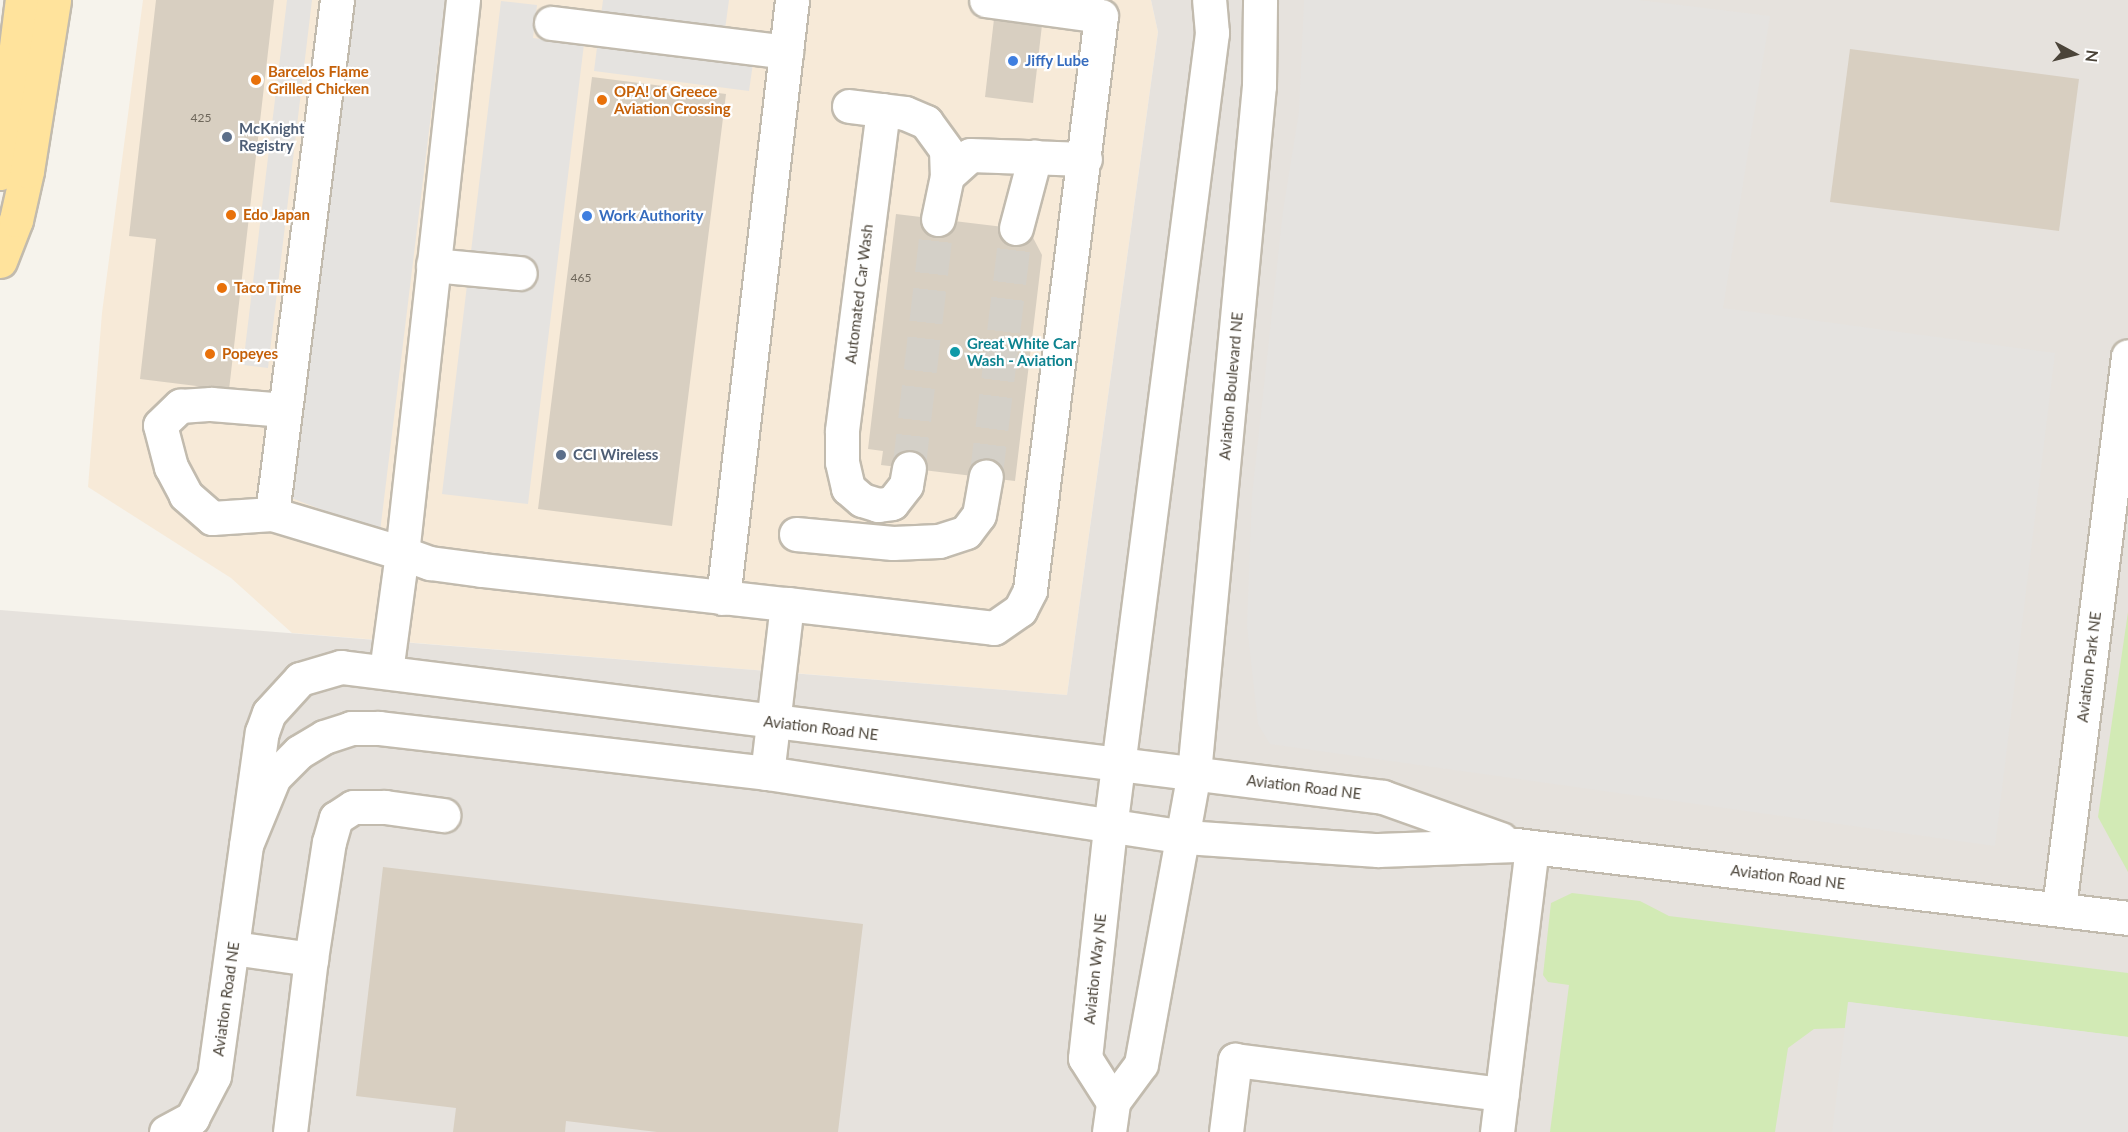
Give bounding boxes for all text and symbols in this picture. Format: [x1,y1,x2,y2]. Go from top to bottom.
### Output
north arrow [2044,24,2104,84]
text: N [2082,49,2103,64]
place label: Jiffy Lube [1025,52,1089,70]
marker: Jiffy Lube [1006,54,1020,68]
place label: Barcelos Flame Grilled Chicken [268,62,369,97]
marker: Barcelos Flame Grilled Chicken [249,73,263,87]
place label: OPA! of Greece Aviation Crossing [614,82,731,117]
marker: OPA! of Greece Aviation Crossing [595,93,609,107]
house number: 425 [191,111,211,125]
place label: McKnight Registry [239,119,305,154]
marker: McKnight Registry [220,130,234,144]
place label: Edo Japan [243,206,311,224]
place label: Work Authority [599,207,704,225]
marker: Edo Japan [224,208,238,222]
marker: Work Authority [580,209,594,223]
street label: Automated Car Wash [841,223,877,365]
house number: 465 [571,271,591,285]
place label: Taco Time [234,279,302,297]
marker: Taco Time [215,281,229,295]
street label: Aviation Boulevard NE [1216,311,1246,461]
place label: Great White Car Wash - Aviation [967,334,1076,369]
place label: Popeyes [222,345,278,363]
marker: Great White Car Wash - Aviation [948,345,962,359]
marker: Popeyes [203,347,217,361]
place label: CCI Wireless [573,446,659,464]
marker: CCI Wireless [554,448,568,462]
street label: Aviation Park NE [2073,611,2105,723]
street label: Aviation Road NE [763,712,879,744]
street label: Aviation Road NE [1246,771,1362,803]
street label: Aviation Road NE [1730,861,1846,893]
street label: Aviation Way NE [1080,912,1110,1026]
street label: Aviation Road NE [209,941,243,1057]

